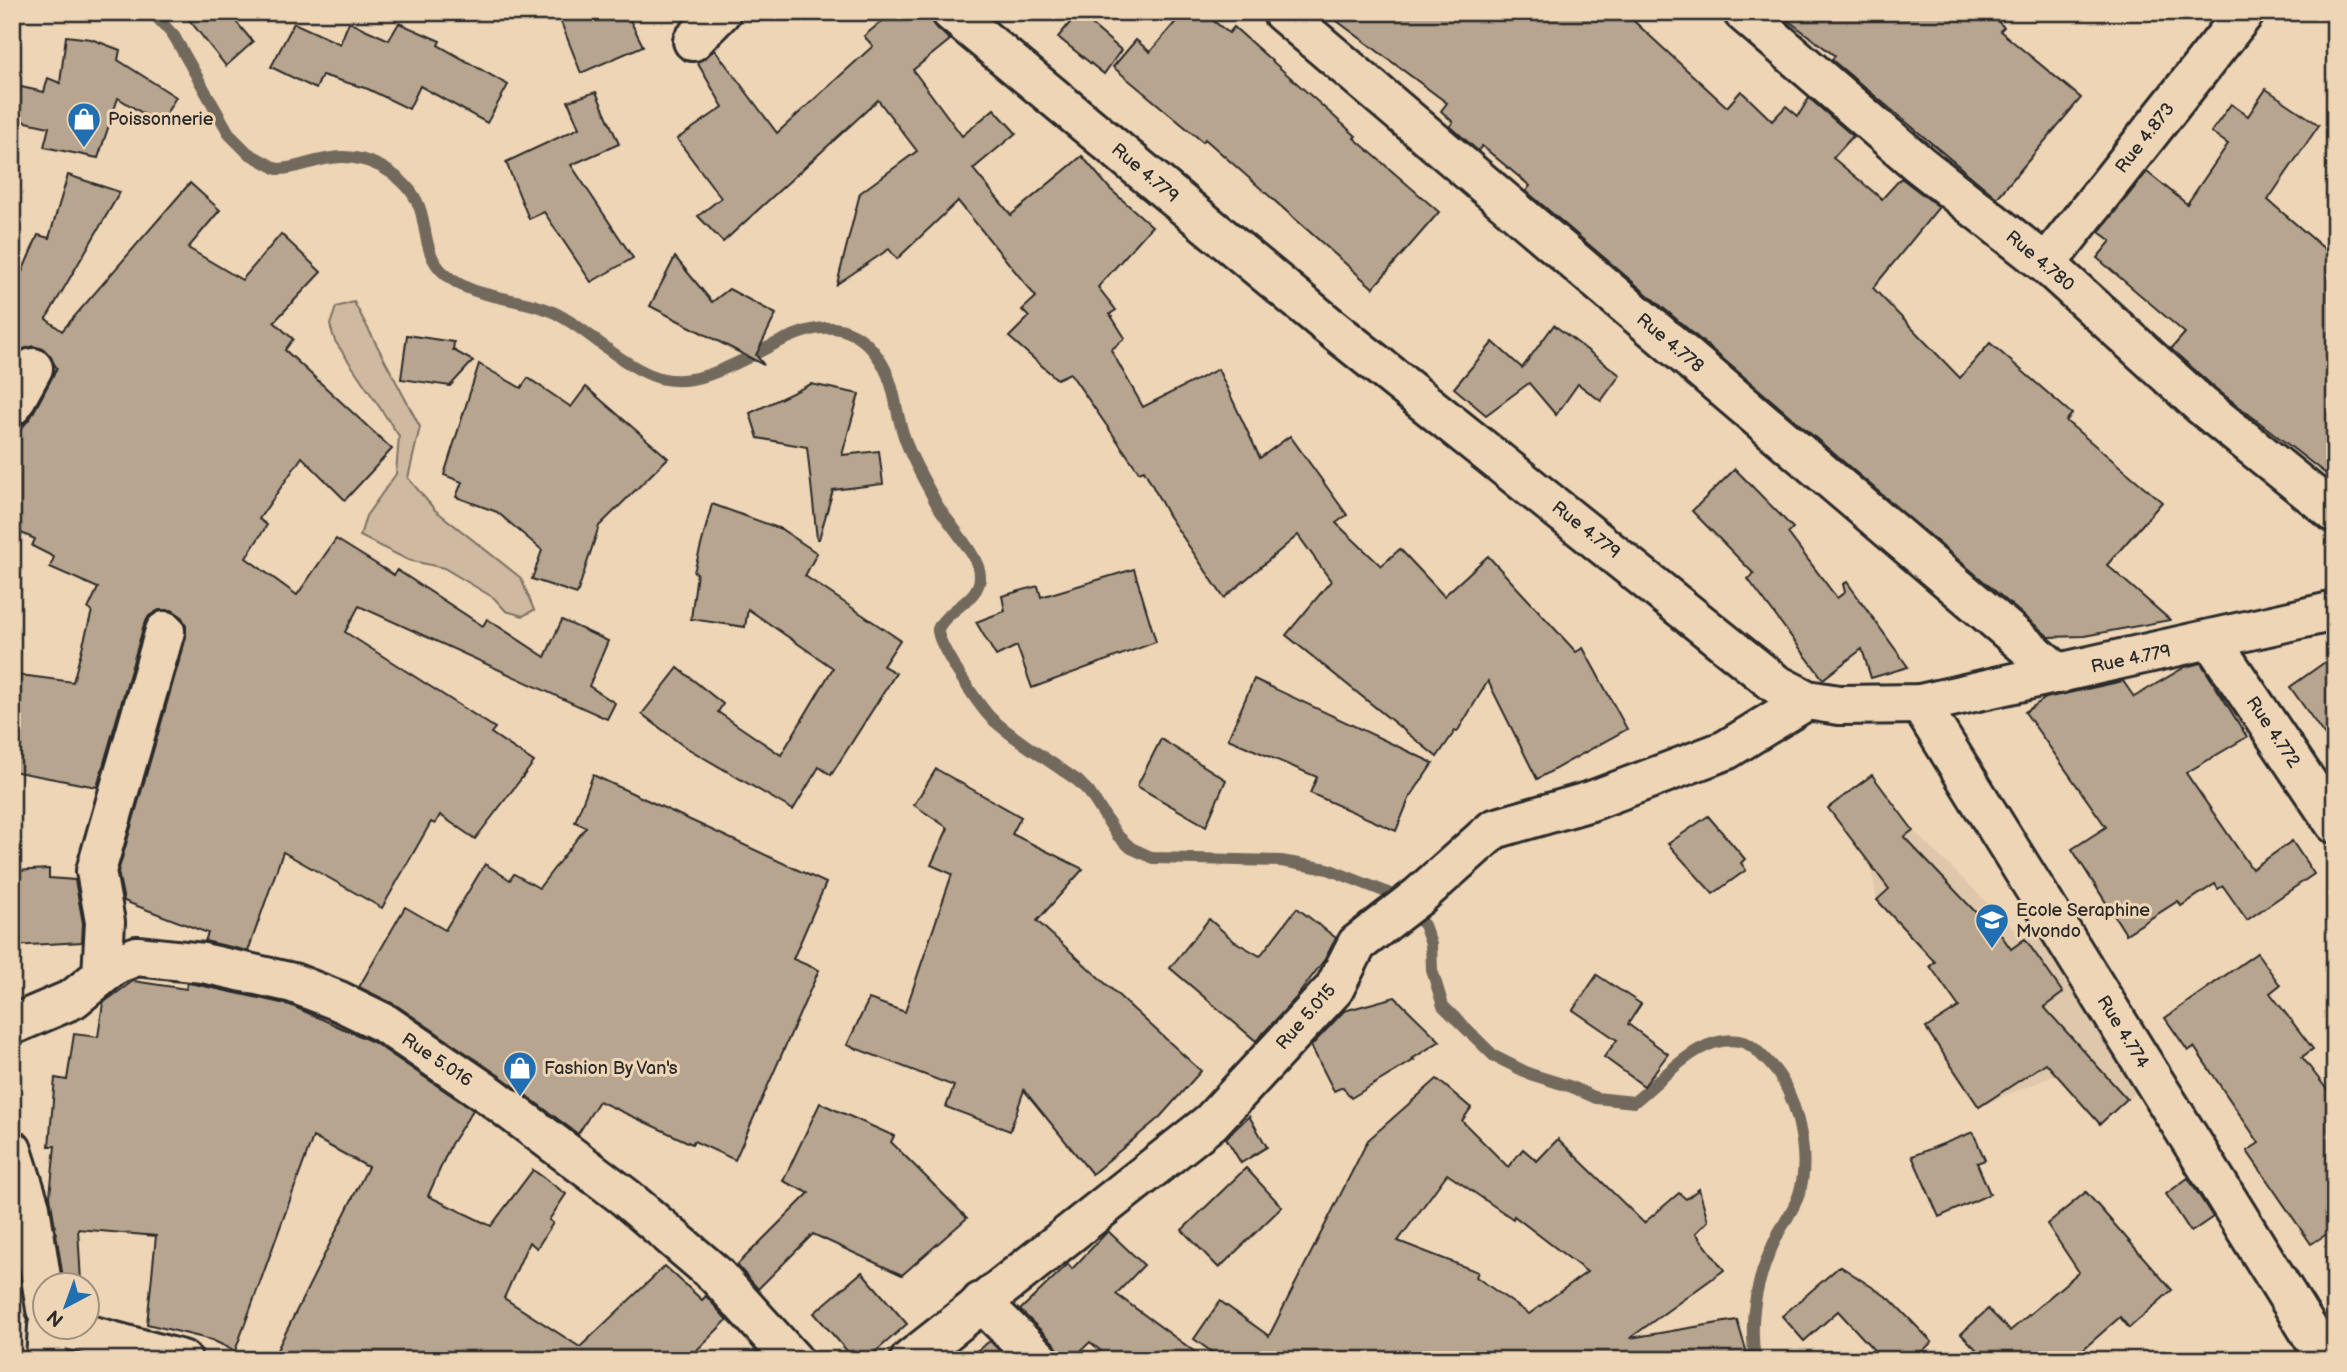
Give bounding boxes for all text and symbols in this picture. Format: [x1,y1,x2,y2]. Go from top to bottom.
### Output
street label: Rue 4.873 [2111,99,2179,177]
shop icon: Poissonnerie [65,100,103,149]
place label: Poissonnerie [108,109,214,130]
street label: Rue 4.779 [1107,139,1183,207]
street label: Rue 4.780 [2002,226,2078,296]
street label: Rue 4.778 [1632,309,1708,377]
street label: Rue 4.779 [1548,497,1624,563]
street label: Rue 4.779 [2089,640,2173,678]
street label: Rue 4.772 [2242,692,2305,772]
place label: Ecole Seraphine Mvondo [2016,900,2150,942]
school or university icon: Ecole Seraphine Mvondo [1973,901,2011,950]
street label: Rue 5.015 [1272,980,1340,1054]
street label: Rue 4.774 [2092,992,2154,1072]
street label: Rue 5.016 [398,1029,476,1091]
shop icon: Fashion By Van's [501,1049,539,1098]
place label: Fashion By Van's [544,1058,678,1079]
north arrow [32,1270,102,1340]
text: N [43,1304,69,1331]

